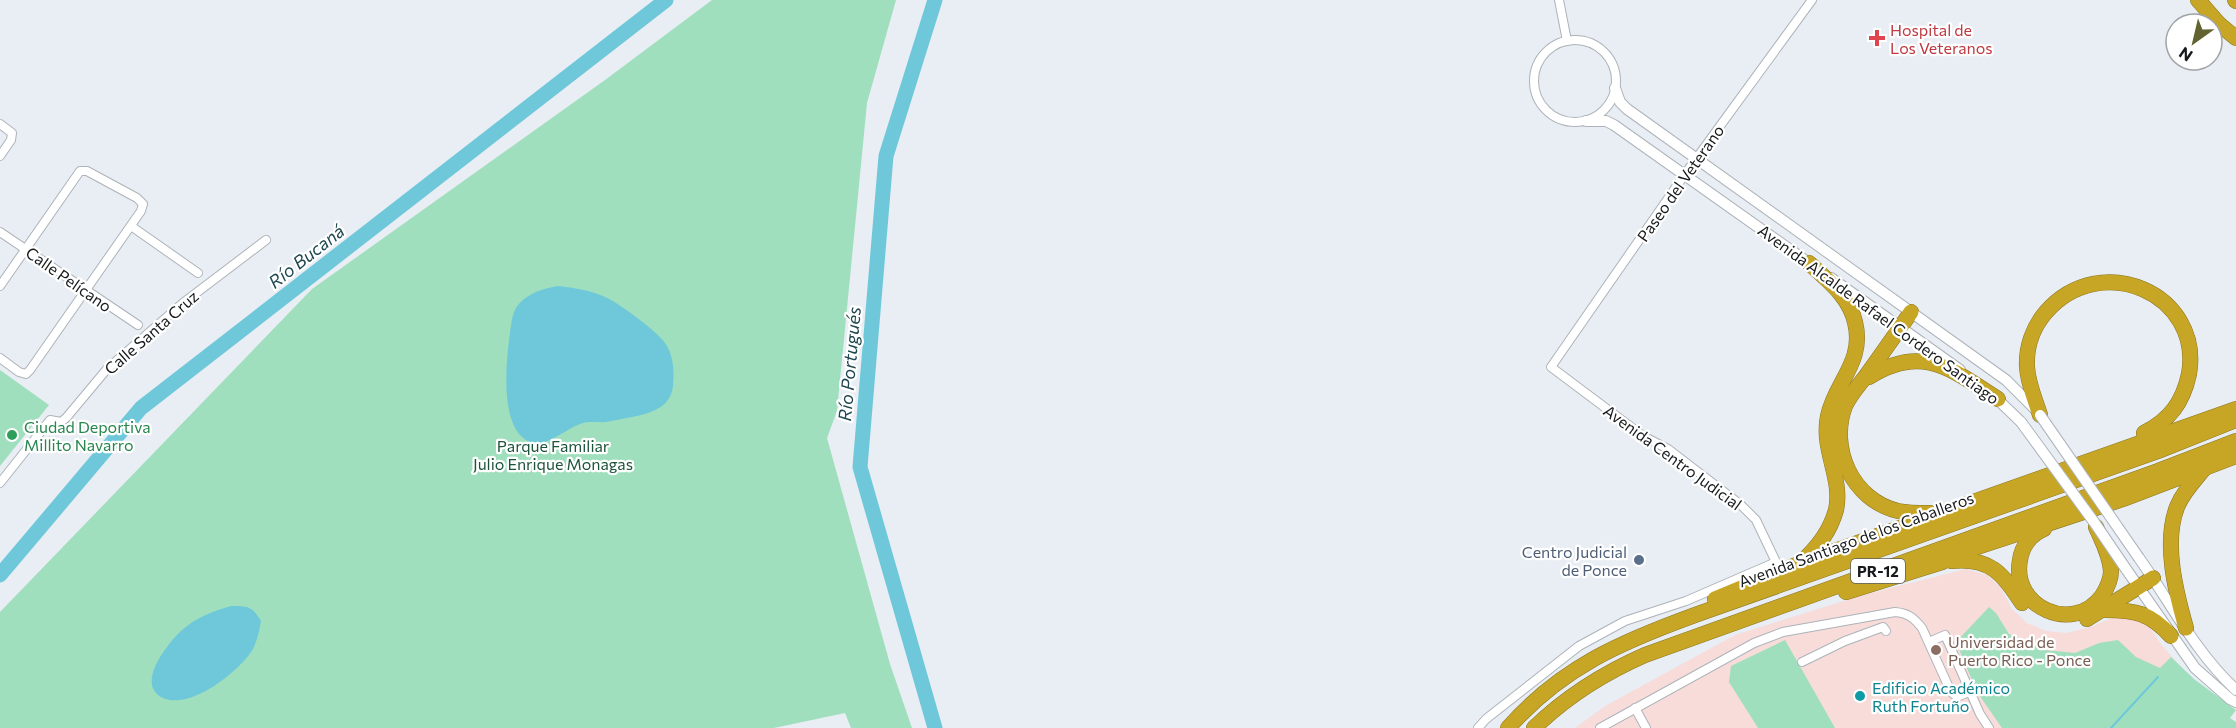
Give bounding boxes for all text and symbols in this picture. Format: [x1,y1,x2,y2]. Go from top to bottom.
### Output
north arrow [2164,12,2224,72]
place label: Hospital de Los Veteranos [1890,20,1992,57]
marker: Hospital de Los Veteranos [1868,29,1886,47]
text: N [2175,44,2196,66]
street label: Paseo del Veterano [1633,121,1727,245]
water label: Río Bucaná [264,219,349,293]
street label: Avenida Alcalde Rafael Cordero Santiago [1755,220,2003,408]
street label: Calle Pelícano [22,242,116,316]
street label: Calle Santa Cruz [100,286,202,378]
water label: Río Portugués [833,306,865,422]
street label: Avenida Centro Judicial [1600,401,1746,513]
place label: Ciudad Deportiva Millito Navarro [24,417,151,454]
marker: Ciudad Deportiva Millito Navarro [5,428,19,442]
park label: Parque Familiar Julio Enrique Monagas [473,436,633,473]
street label: Avenida Santiago de los Caballeros [1736,488,1976,590]
place label: Centro Judicial de Ponce [1522,542,1627,579]
marker: Centro Judicial de Ponce [1632,553,1646,567]
road number: PR-12 [1851,559,1905,583]
place label: Universidad de Puerto Rico - Ponce [1948,632,2091,669]
marker: Universidad de Puerto Rico - Ponce [1929,643,1943,657]
place label: Edificio Académico Ruth Fortuño [1872,678,2010,715]
marker: Edificio Académico Ruth Fortuño [1853,689,1867,703]

